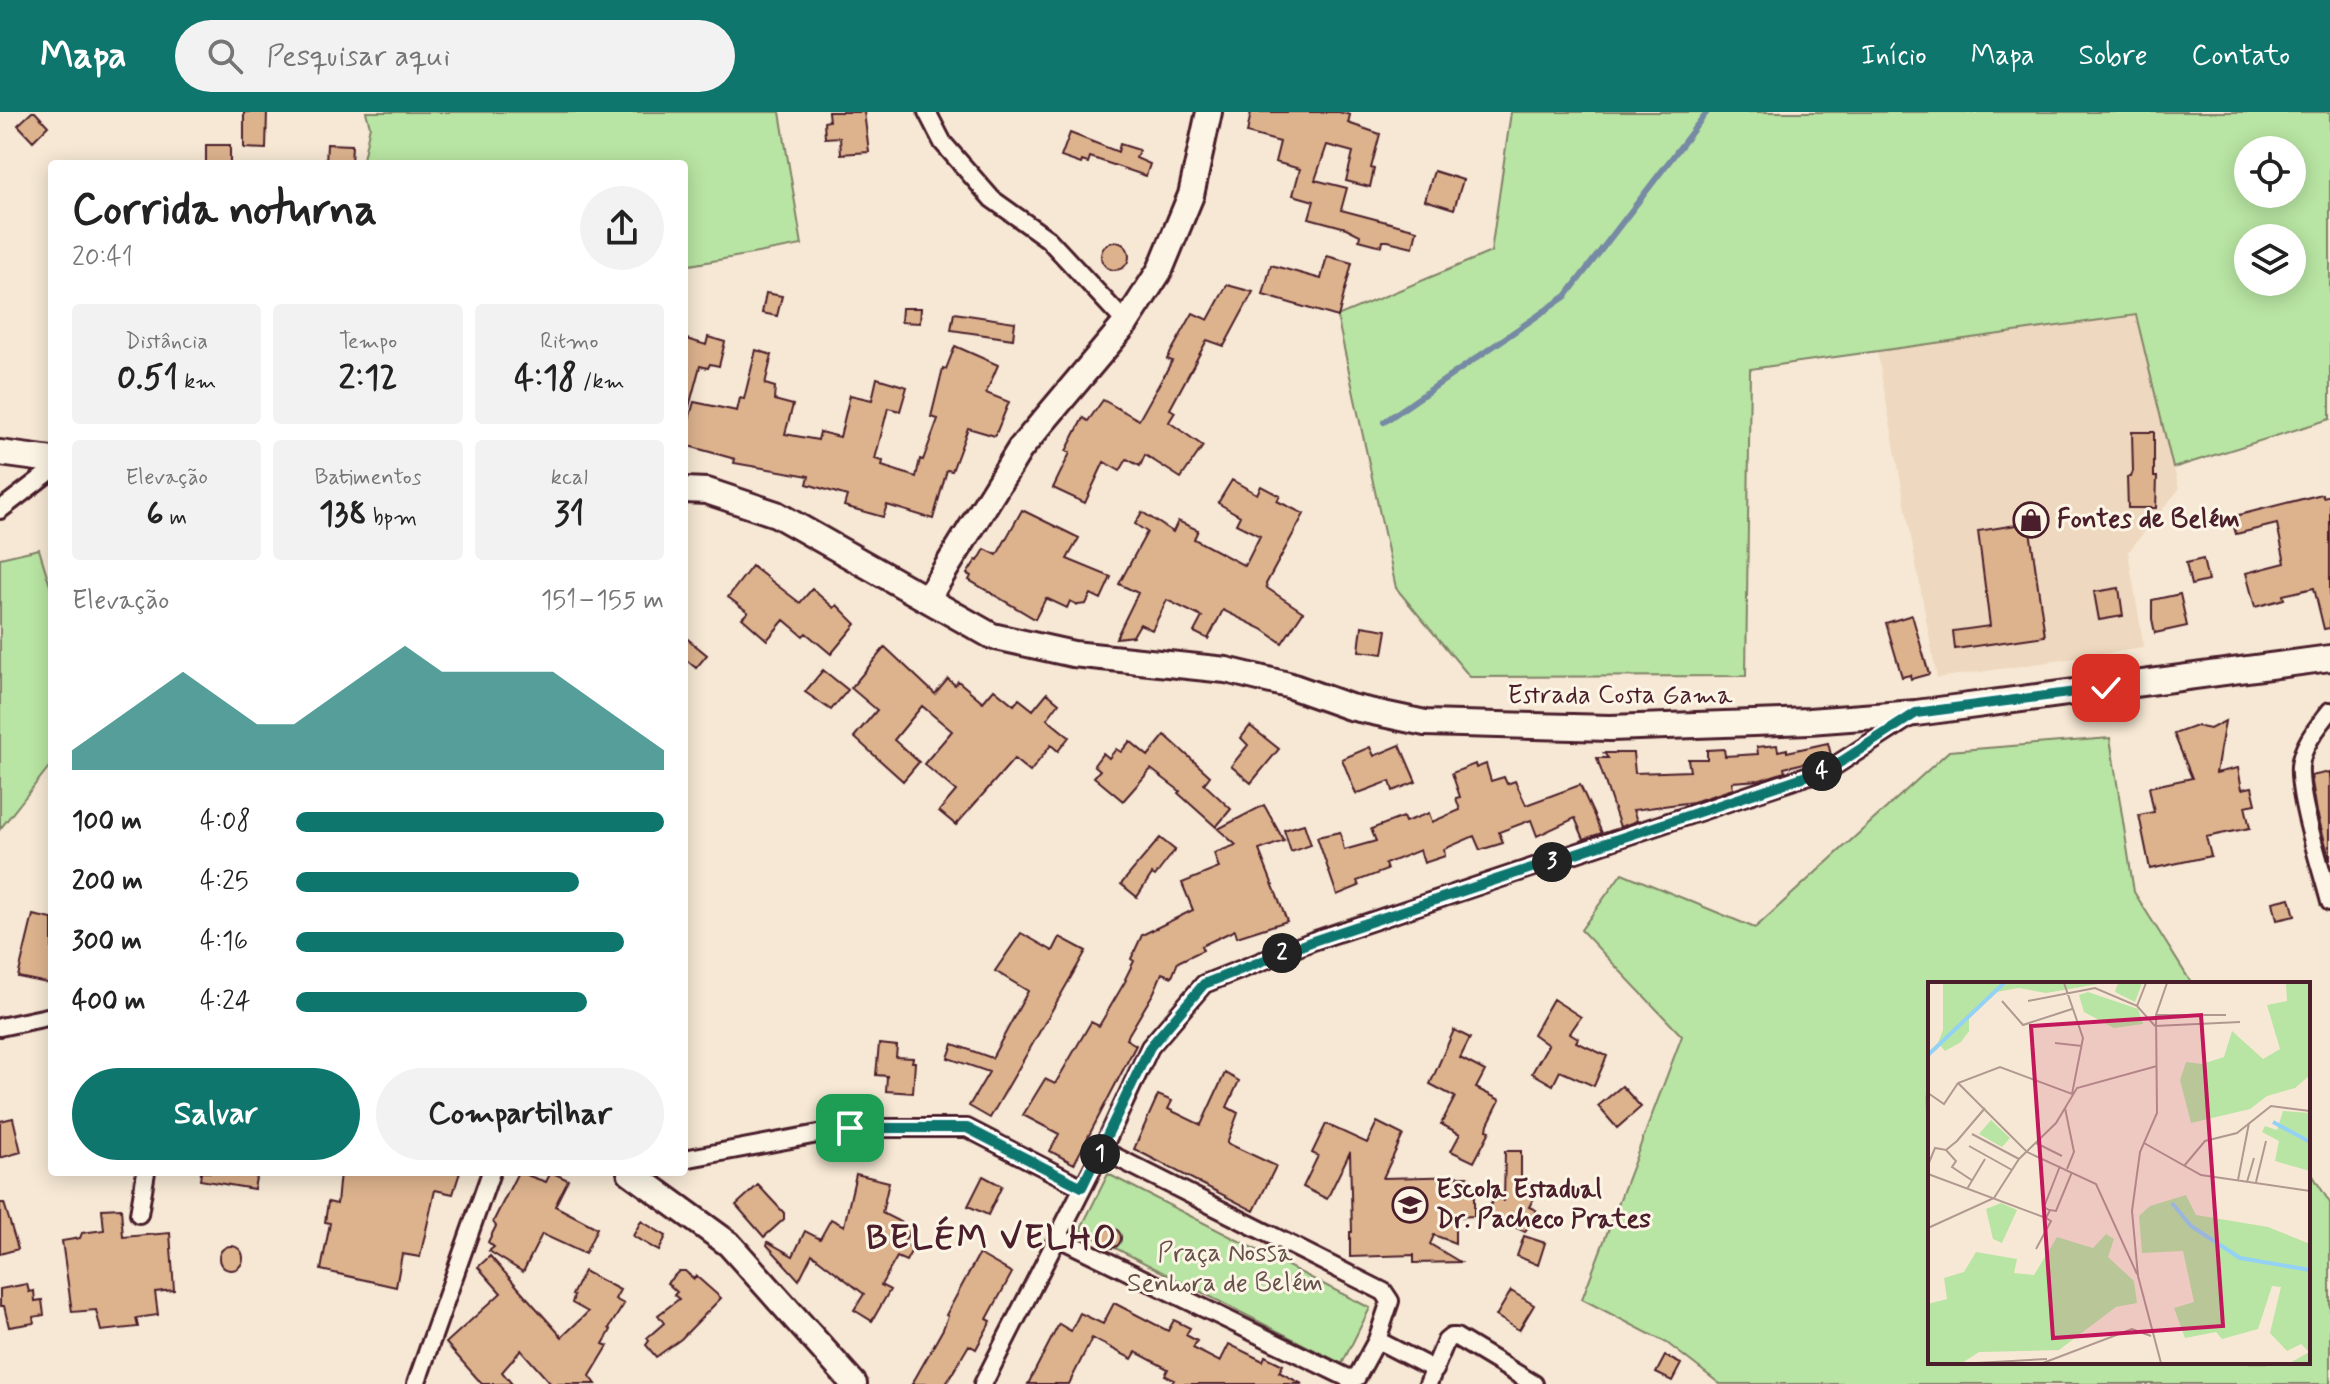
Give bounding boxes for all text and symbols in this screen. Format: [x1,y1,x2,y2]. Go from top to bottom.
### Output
search box [175,20,735,92]
text: Mapa [40,32,127,81]
icon: search [203,34,247,78]
text: Pesquisar aqui [267,37,450,76]
text: Início [1861,38,1927,75]
text: Mapa [1971,38,2034,75]
text: Sobre [2078,38,2148,75]
text: Contato [2192,38,2290,75]
map controls [2234,136,2306,296]
button: locate [2234,136,2306,208]
text: Corrida noturna [72,182,377,240]
button: share [580,186,664,270]
button: layers [2234,224,2306,296]
text: 20:41 [72,241,133,275]
text: Distância [125,328,208,356]
text: Tempo [339,328,397,356]
text: Ritmo [540,328,598,356]
text: 0.51 [117,356,178,401]
text: 2:12 [339,356,397,401]
text: 4:18 [514,356,577,401]
text: km [178,368,216,396]
text: /km [577,368,624,396]
text: Elevação [125,464,208,492]
text: Batimentos [314,464,421,492]
text: kcal [551,464,588,492]
text: 6 [146,492,164,537]
text: 138 [319,492,367,537]
text: 31 [554,492,584,537]
shop icon: Fontes de Belém [2012,501,2050,539]
place label: Fontes de Belém [2057,503,2240,537]
text: m [164,504,187,532]
text: bpm [367,504,417,532]
text: Elevação [72,584,169,618]
text: 151–155 m [541,584,664,618]
pin [2072,654,2140,722]
icon: check [2084,666,2128,710]
street label: Estrada Costa Gama [1507,679,1733,713]
pin: 4 [1802,751,1842,791]
text: 4 [1816,757,1828,785]
text: 100 m [72,805,142,839]
text: 4:08 [200,805,251,839]
pin: 3 [1532,842,1572,882]
text: 3 [1547,848,1557,876]
text: 200 m [72,865,143,899]
text: 4:25 [200,865,249,899]
text: 300 m [72,925,142,959]
text: 4:16 [200,925,248,959]
pin: 2 [1262,933,1302,973]
text: 2 [1277,939,1287,967]
inset map [1928,982,2310,1364]
text: 400 m [72,985,145,1019]
text: 4:24 [200,985,251,1019]
button: Salvar [72,1068,360,1160]
button: Compartilhar [376,1068,664,1160]
pin [816,1094,884,1162]
icon: arrive [828,1106,872,1150]
pin: 1 [1080,1134,1120,1174]
text: 1 [1095,1140,1105,1168]
place label: Escola Estadual Dr. Pacheco Prates [1436,1173,1651,1237]
school or university icon: Escola Estadual Dr. Pacheco Prates [1391,1186,1429,1224]
district label: BELÉM VELHO [866,1215,1118,1261]
park label: Praça Nossa Senhora de Belém [1127,1237,1323,1301]

